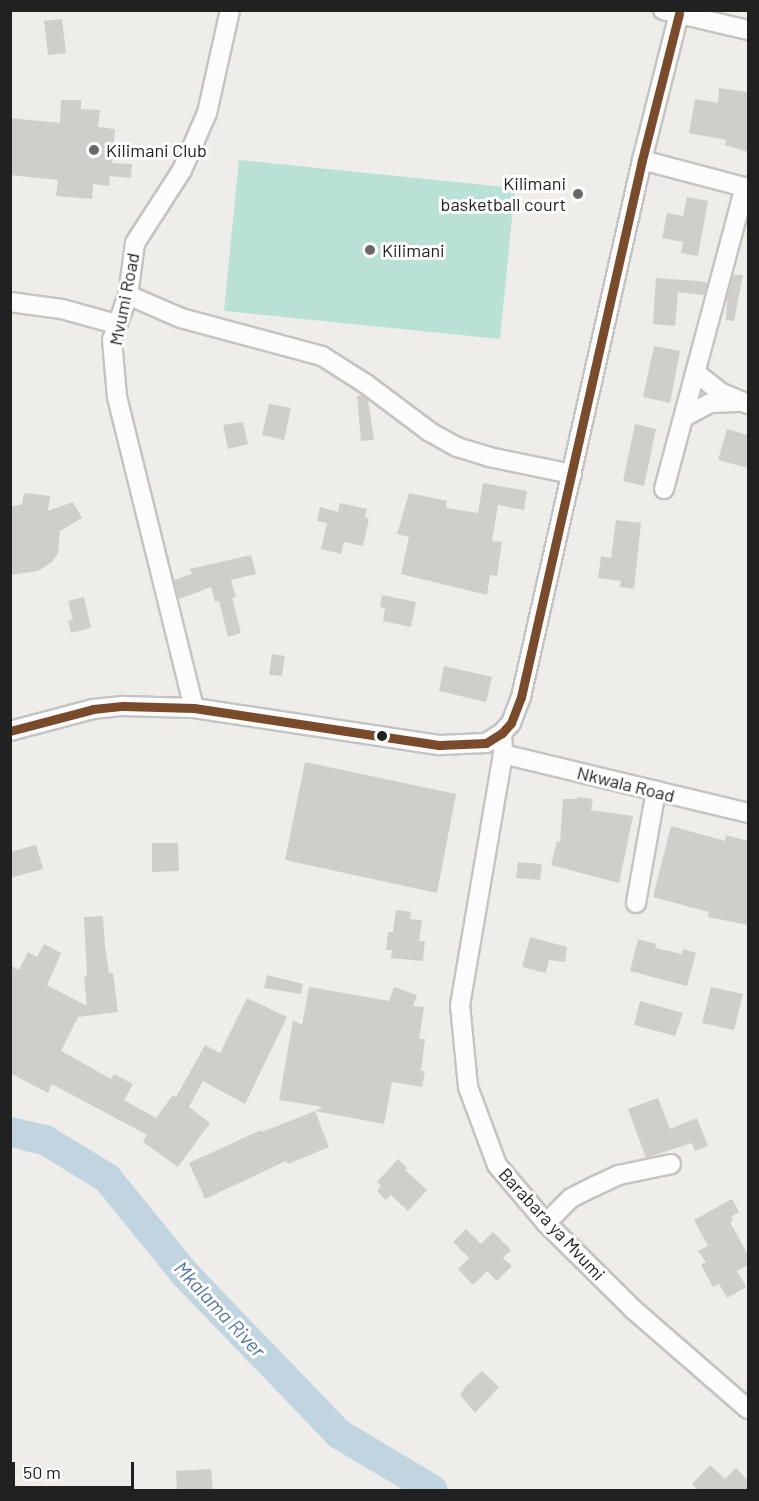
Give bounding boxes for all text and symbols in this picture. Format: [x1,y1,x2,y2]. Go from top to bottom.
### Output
place label: Kilimani Club [106,139,207,161]
marker: Kilimani Club [87,143,101,157]
place label: Kilimani basketball court [441,173,566,216]
marker: Kilimani basketball court [571,187,585,201]
place label: Kilimani [382,239,445,261]
marker: Kilimani [363,243,377,257]
street label: Mvumi Road [104,251,144,347]
unlabelled marker [376,730,388,742]
street label: Nkwala Road [575,761,677,807]
street label: Barabara ya Mvumi [494,1163,610,1285]
water label: Mkalama River [169,1256,271,1362]
scale bar [15,1450,136,1488]
text: 50 m [23,1461,61,1483]

